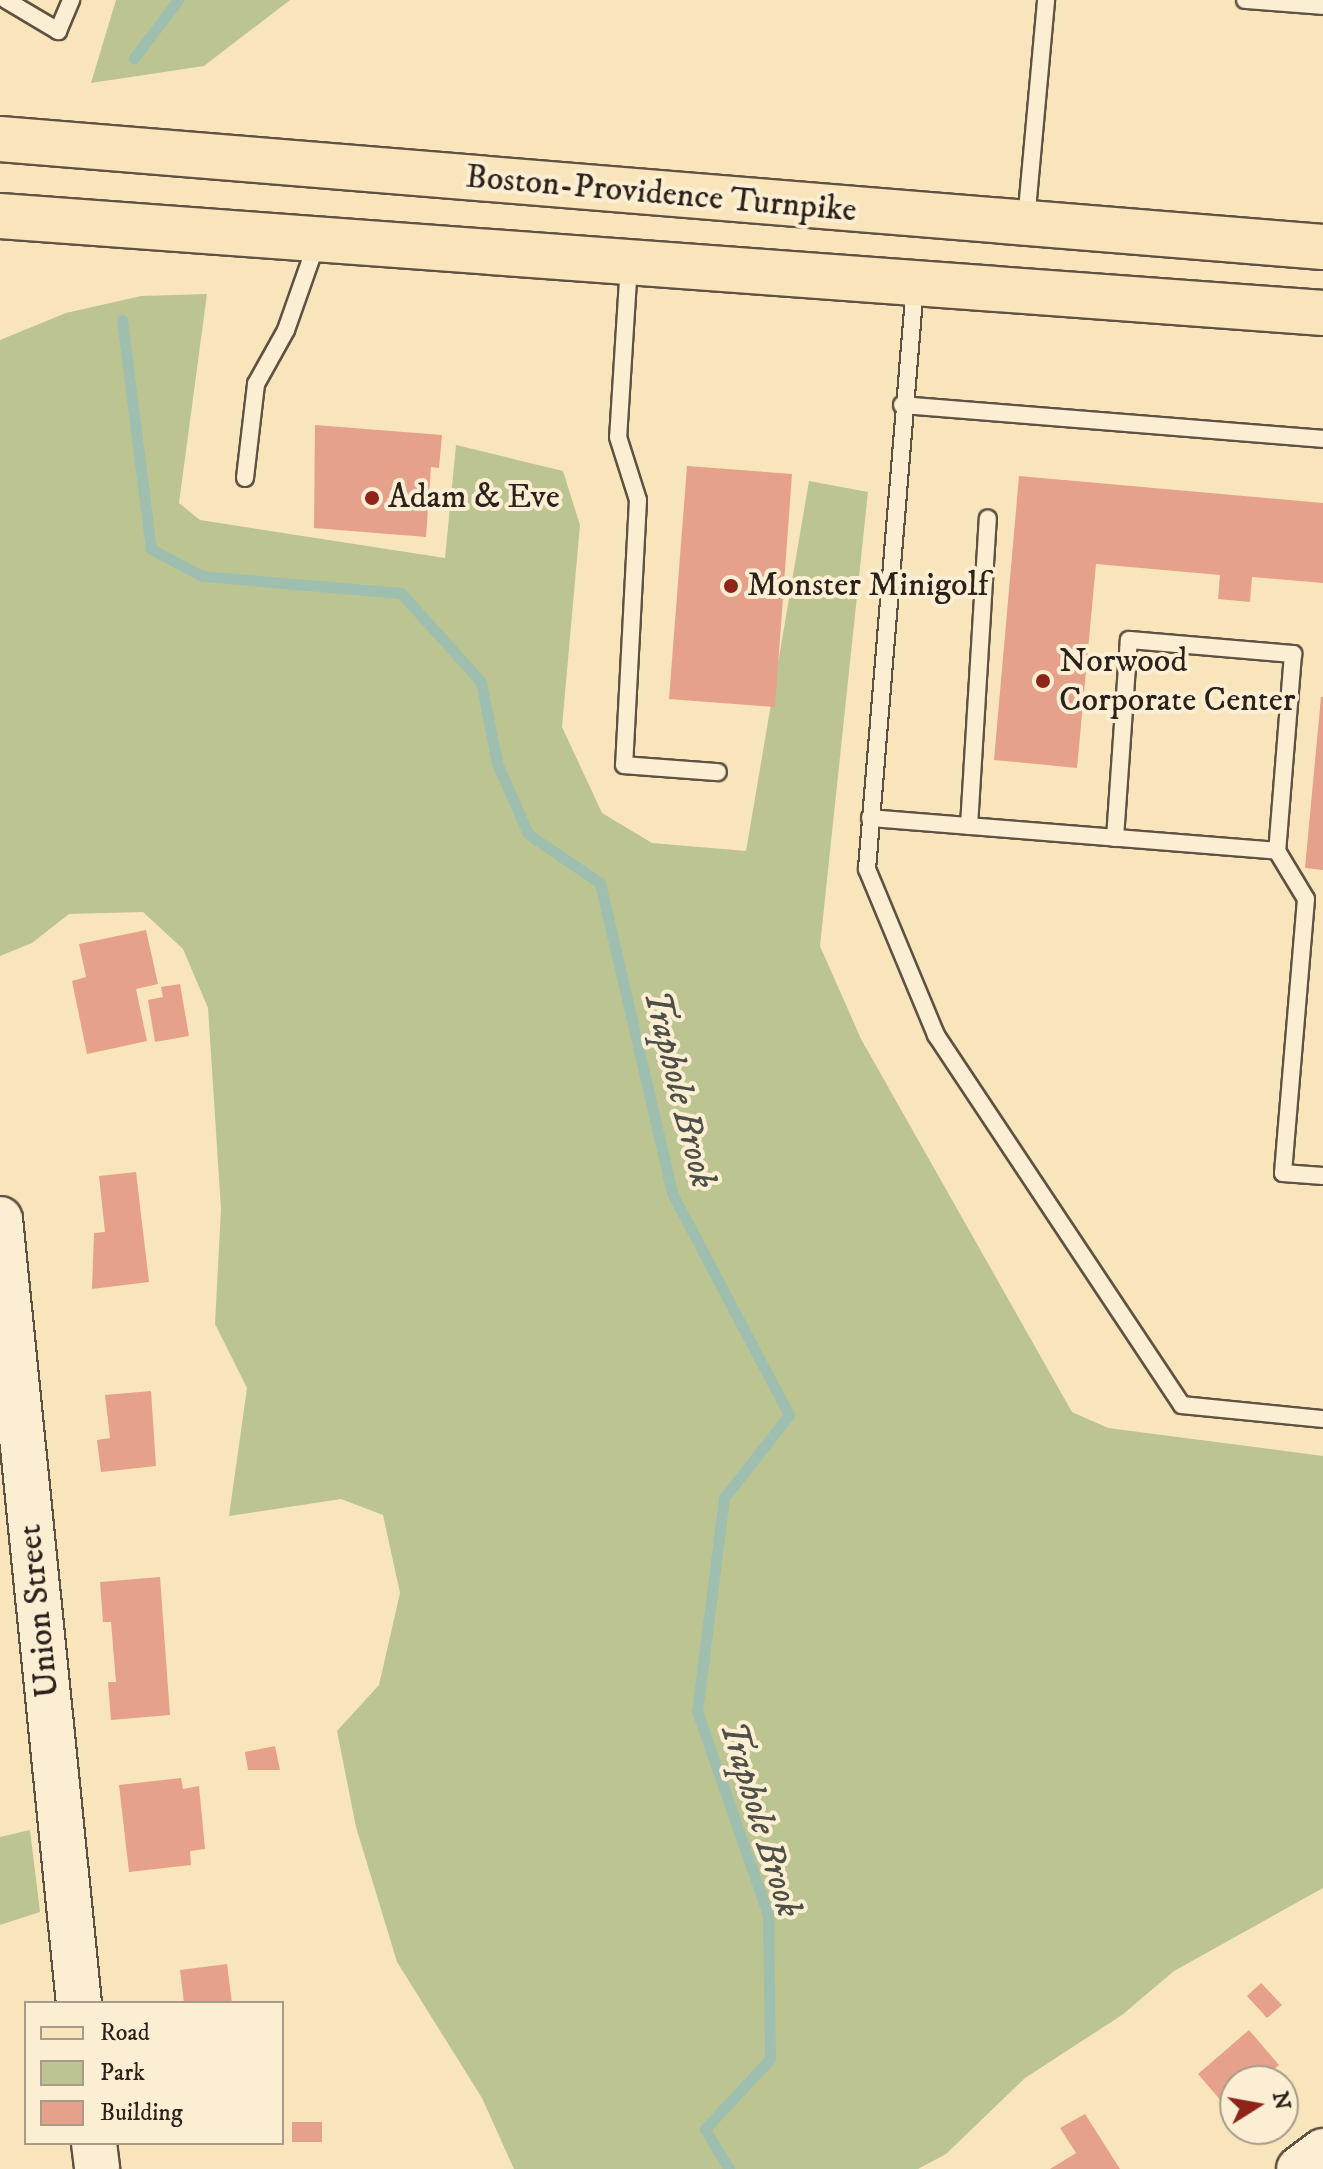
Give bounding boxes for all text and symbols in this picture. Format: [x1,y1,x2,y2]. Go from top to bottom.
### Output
street label: Boston-Providence Turnpike [464,157,858,231]
place label: Adam & Eve [388,478,560,518]
marker: Adam & Eve [363,489,381,507]
place label: Monster Minigolf [747,566,989,606]
marker: Monster Minigolf [722,577,740,595]
place label: Norwood Corporate Center [1059,641,1295,720]
marker: Norwood Corporate Center [1034,672,1052,690]
water label: Traphole Brook [633,985,725,1193]
street label: Union Street [10,1522,68,1700]
water label: Traphole Brook [710,1716,810,1922]
legend [24,2001,284,2145]
text: Road [100,2018,150,2048]
text: Park [100,2058,145,2088]
north arrow [1219,2065,1299,2145]
text: N [1266,2089,1296,2112]
text: Building [100,2098,183,2128]

